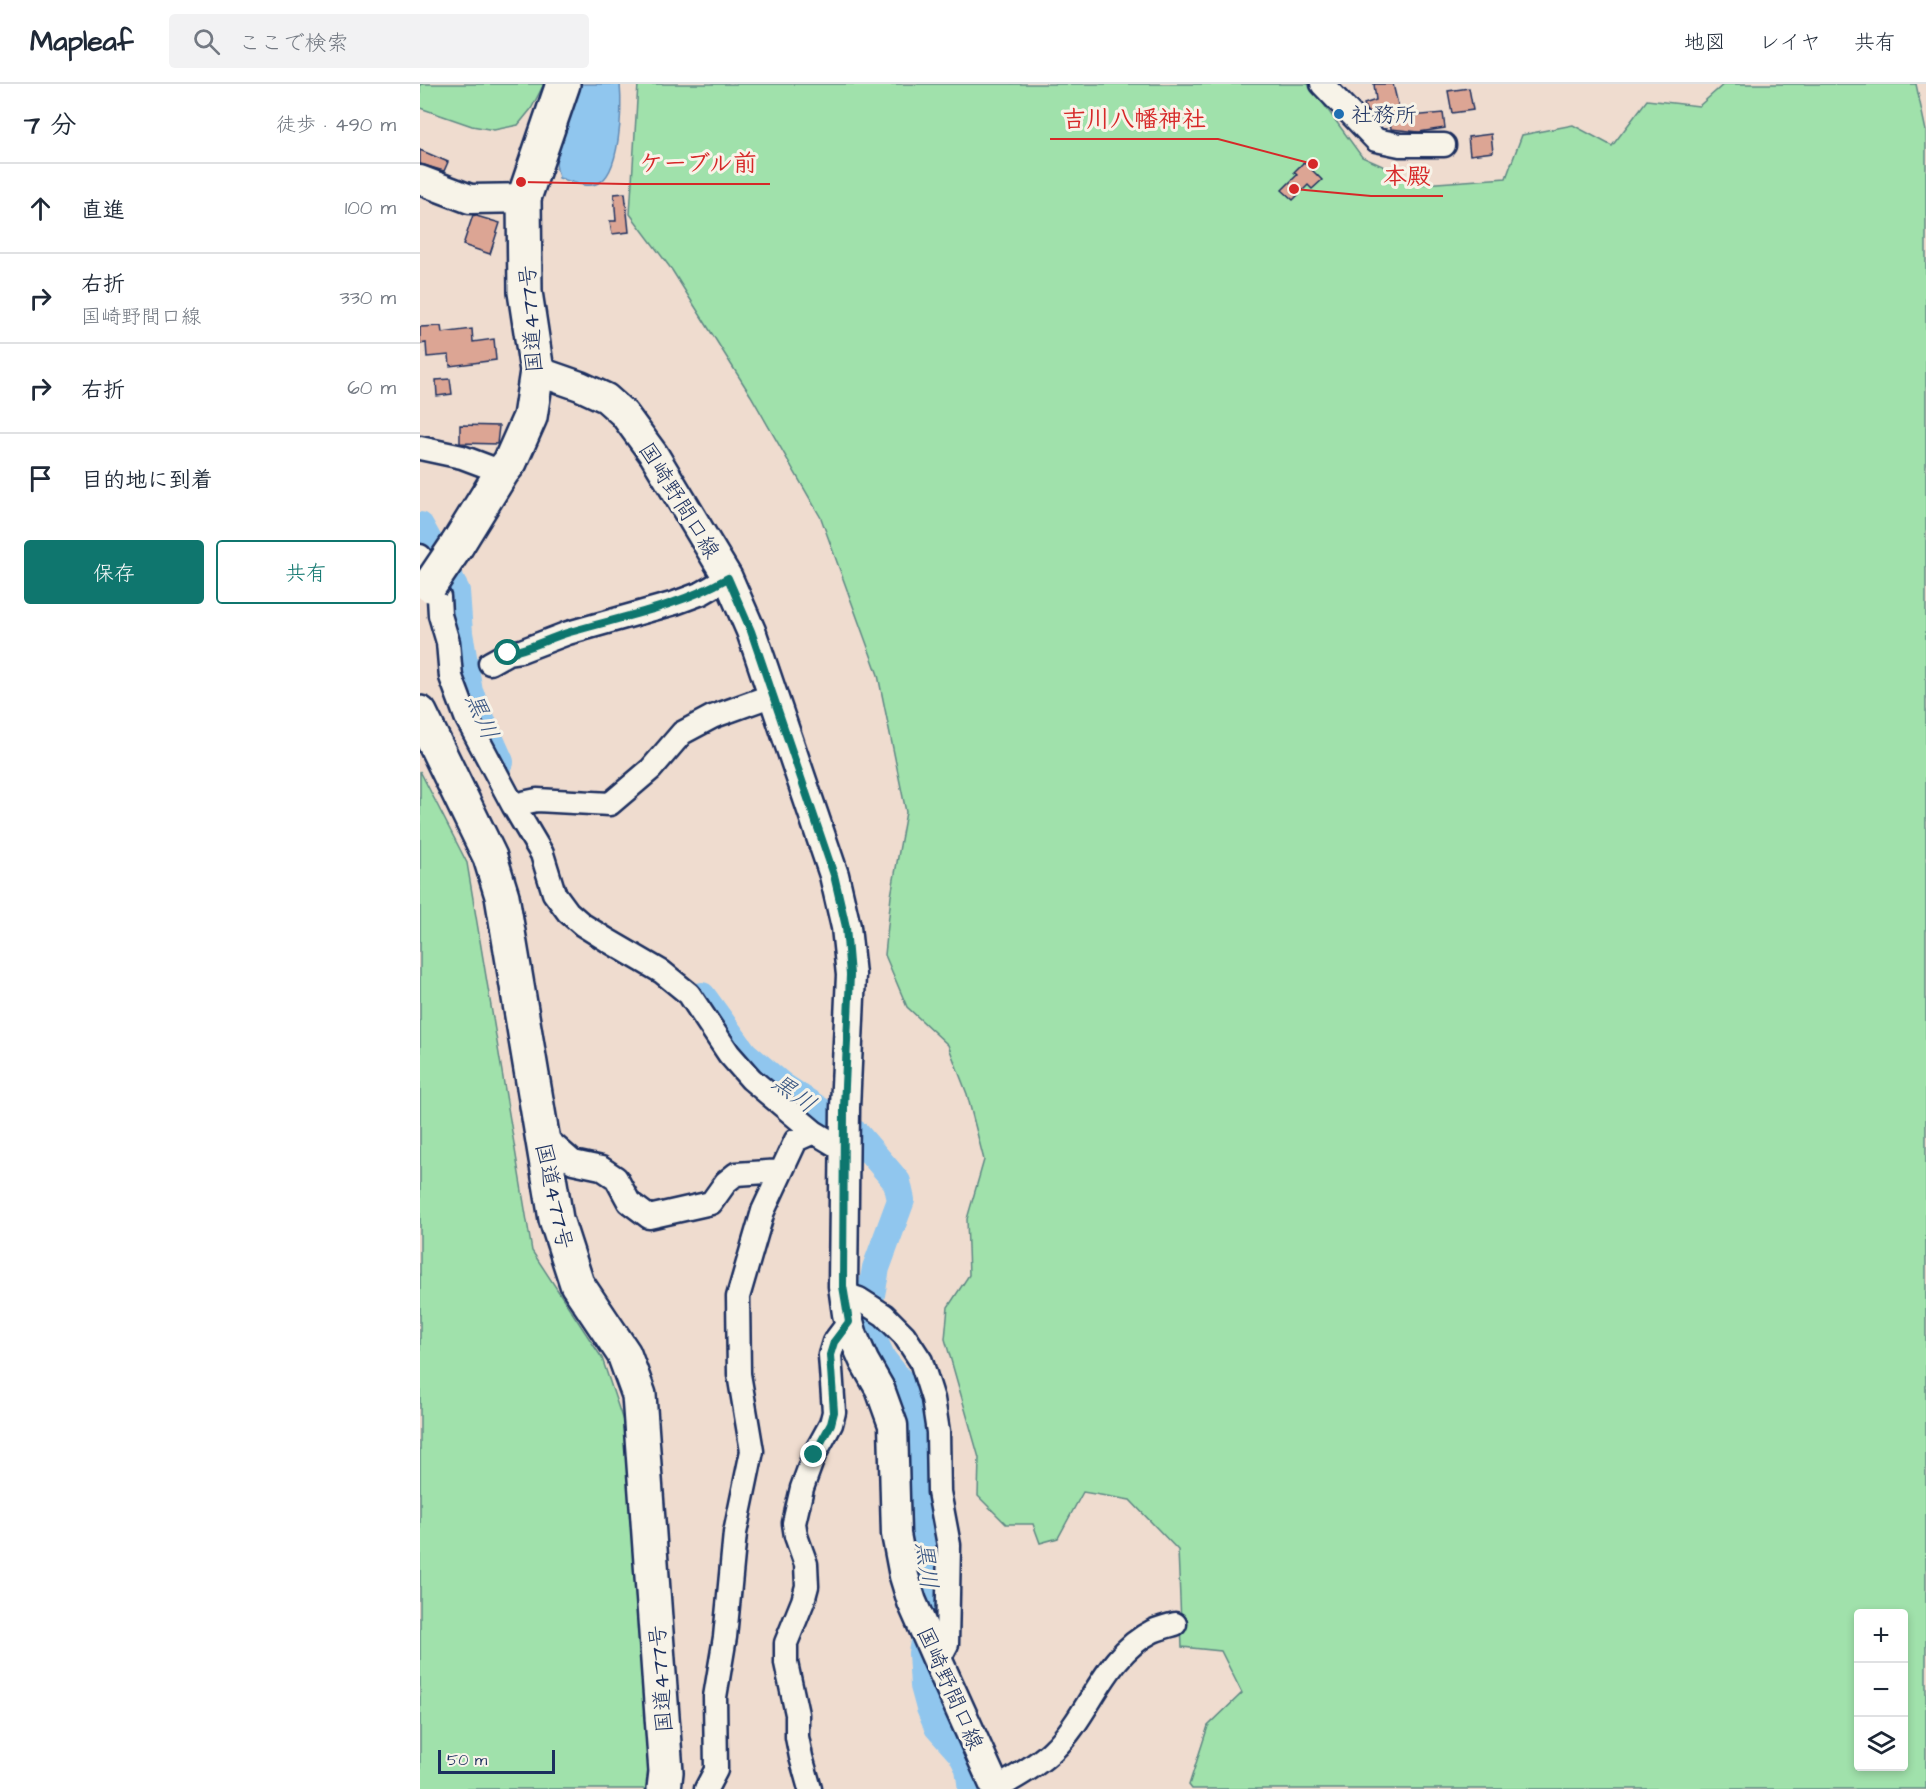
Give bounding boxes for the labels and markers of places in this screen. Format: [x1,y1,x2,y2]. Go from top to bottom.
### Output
callout: 吉川八幡神社 [1050,97,1218,139]
place label: 社務所 [1351,100,1417,131]
marker: 社務所 [1332,107,1346,121]
callout: ケーブル前 [626,142,770,184]
callout: 本殿 [1371,154,1443,196]

